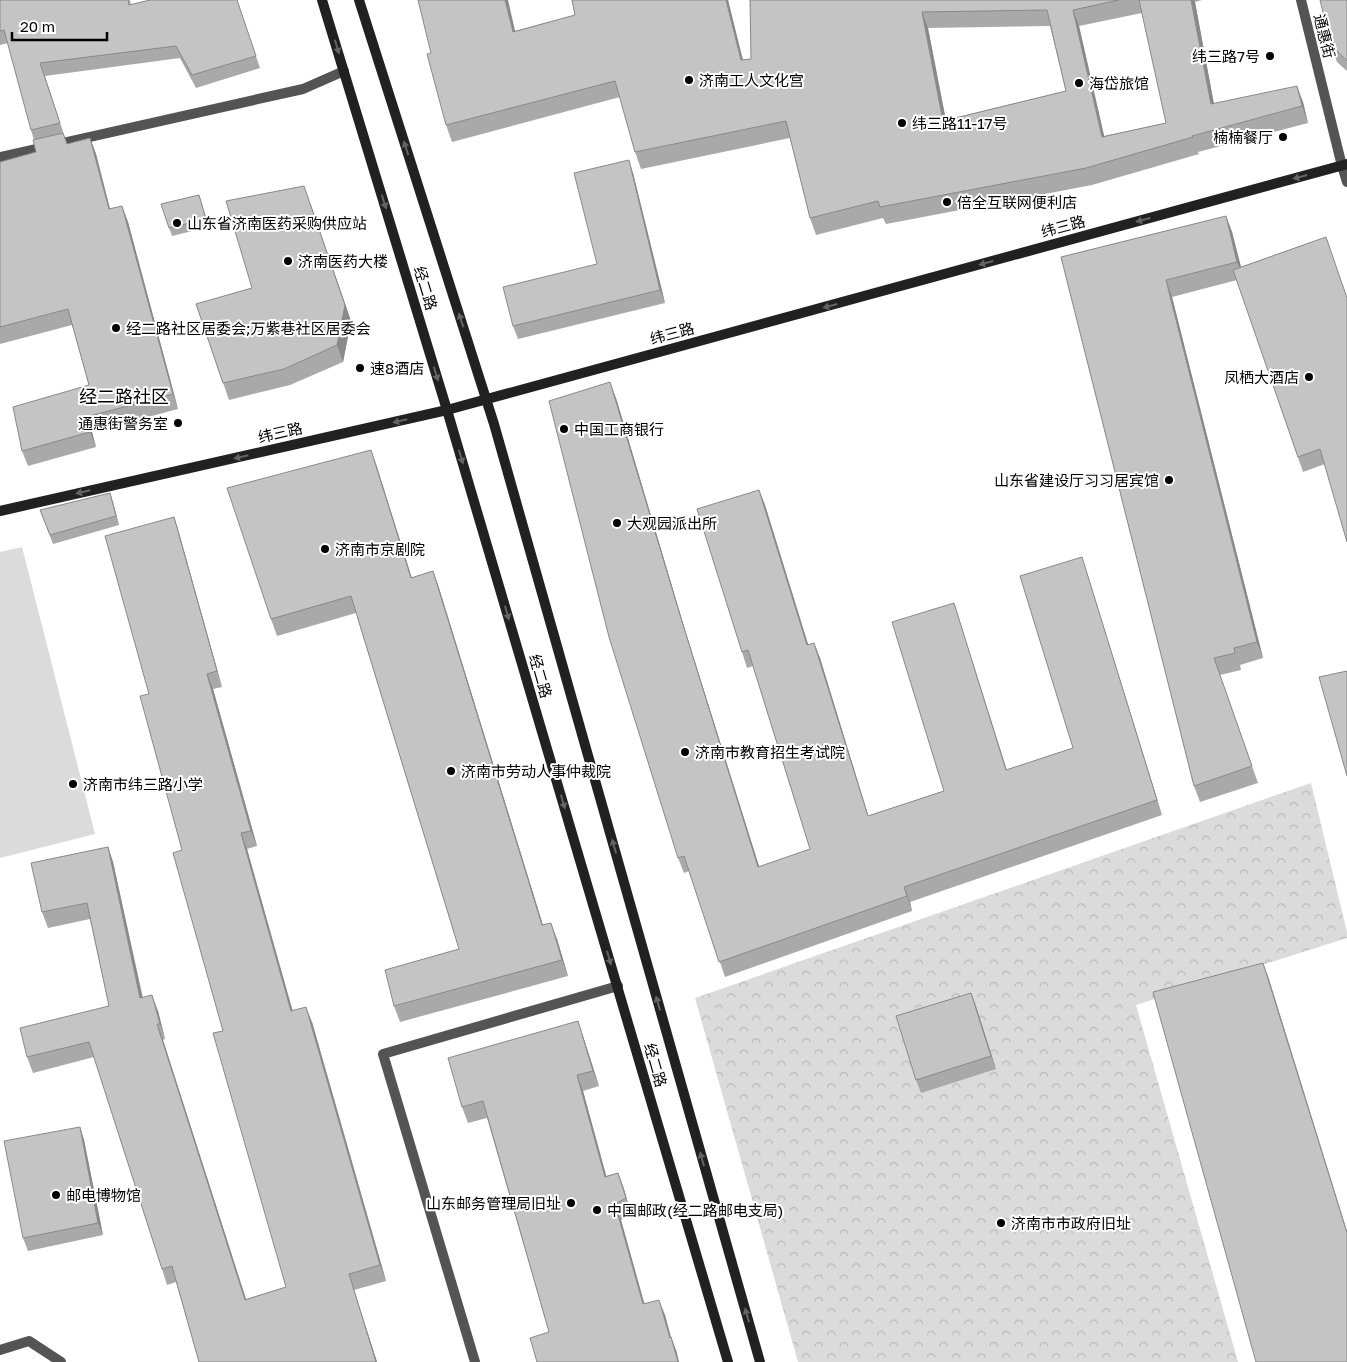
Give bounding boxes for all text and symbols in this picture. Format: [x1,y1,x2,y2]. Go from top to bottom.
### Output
scale bar [12,10,108,42]
street label: 通惠街 [1311,12,1339,60]
text: 20 m [20,17,55,35]
one-way arrow [333,39,341,54]
place label: 纬三路7号 [1192,47,1260,65]
marker: 纬三路7号 [1264,50,1276,62]
place label: 济南工人文化宫 [699,71,804,89]
marker: 济南工人文化宫 [683,74,695,86]
place label: 海岱旅馆 [1089,74,1149,92]
marker: 海岱旅馆 [1073,77,1085,89]
place label: 纬三路11-17号 [912,114,1007,132]
marker: 纬三路11-17号 [896,117,908,129]
place label: 楠楠餐厅 [1213,128,1273,146]
marker: 楠楠餐厅 [1277,131,1289,143]
one-way arrow [402,141,410,156]
one-way arrow [1292,173,1308,181]
place label: 倍全互联网便利店 [957,193,1077,211]
one-way arrow [380,195,388,210]
marker: 倍全互联网便利店 [941,196,953,208]
street label: 纬三路 [1039,211,1087,241]
place label: 山东省济南医药采购供应站 [187,214,367,232]
one-way arrow [1136,216,1151,224]
marker: 山东省济南医药采购供应站 [171,217,183,229]
place label: 济南医药大楼 [298,252,388,270]
marker: 济南医药大楼 [282,255,294,267]
one-way arrow [979,259,994,267]
street label: 经二路 [411,264,441,312]
one-way arrow [822,302,837,310]
one-way arrow [457,312,465,327]
street label: 纬三路 [648,318,696,348]
place label: 经二路社区居委会;万紫巷社区居委会 [126,319,371,337]
marker: 经二路社区居委会;万紫巷社区居委会 [110,322,122,334]
place label: 速8酒店 [370,359,424,377]
marker: 速8酒店 [354,362,366,374]
one-way arrow [433,367,441,382]
place label: 凤栖大酒店 [1224,368,1299,386]
marker: 凤栖大酒店 [1303,371,1315,383]
district label: 经二路社区 [79,385,169,407]
place label: 通惠街警务室 [78,414,168,432]
marker: 通惠街警务室 [172,417,184,429]
one-way arrow [392,417,407,425]
street label: 纬三路 [256,418,304,446]
place label: 中国工商银行 [574,420,664,438]
marker: 中国工商银行 [558,423,570,435]
one-way arrow [457,450,465,465]
one-way arrow [234,453,249,461]
place label: 山东省建设厅习习居宾馆 [994,471,1159,489]
marker: 山东省建设厅习习居宾馆 [1163,474,1175,486]
one-way arrow [75,488,90,496]
place label: 大观园派出所 [627,514,717,532]
marker: 大观园派出所 [611,517,623,529]
place label: 济南市京剧院 [335,540,425,558]
marker: 济南市京剧院 [319,543,331,555]
one-way arrow [504,605,512,620]
street label: 经二路 [526,652,556,700]
place label: 济南市教育招生考试院 [695,743,845,761]
marker: 济南市教育招生考试院 [679,746,691,758]
place label: 济南市劳动人事仲裁院 [461,762,611,780]
marker: 济南市劳动人事仲裁院 [445,765,457,777]
place label: 济南市纬三路小学 [83,775,203,793]
marker: 济南市纬三路小学 [67,778,79,790]
one-way arrow [560,795,568,810]
one-way arrow [609,839,617,854]
one-way arrow [606,951,614,966]
one-way arrow [654,995,662,1010]
street label: 经二路 [641,1041,671,1089]
one-way arrow [698,1151,706,1166]
place label: 邮电博物馆 [66,1186,141,1204]
marker: 邮电博物馆 [50,1189,62,1201]
place label: 山东邮务管理局旧址 [426,1194,561,1212]
marker: 山东邮务管理局旧址 [565,1197,577,1209]
place label: 中国邮政(经二路邮电支局) [607,1201,783,1219]
marker: 中国邮政(经二路邮电支局) [591,1204,603,1216]
place label: 济南市市政府旧址 [1011,1214,1131,1232]
marker: 济南市市政府旧址 [995,1217,1007,1229]
one-way arrow [742,1308,750,1323]

